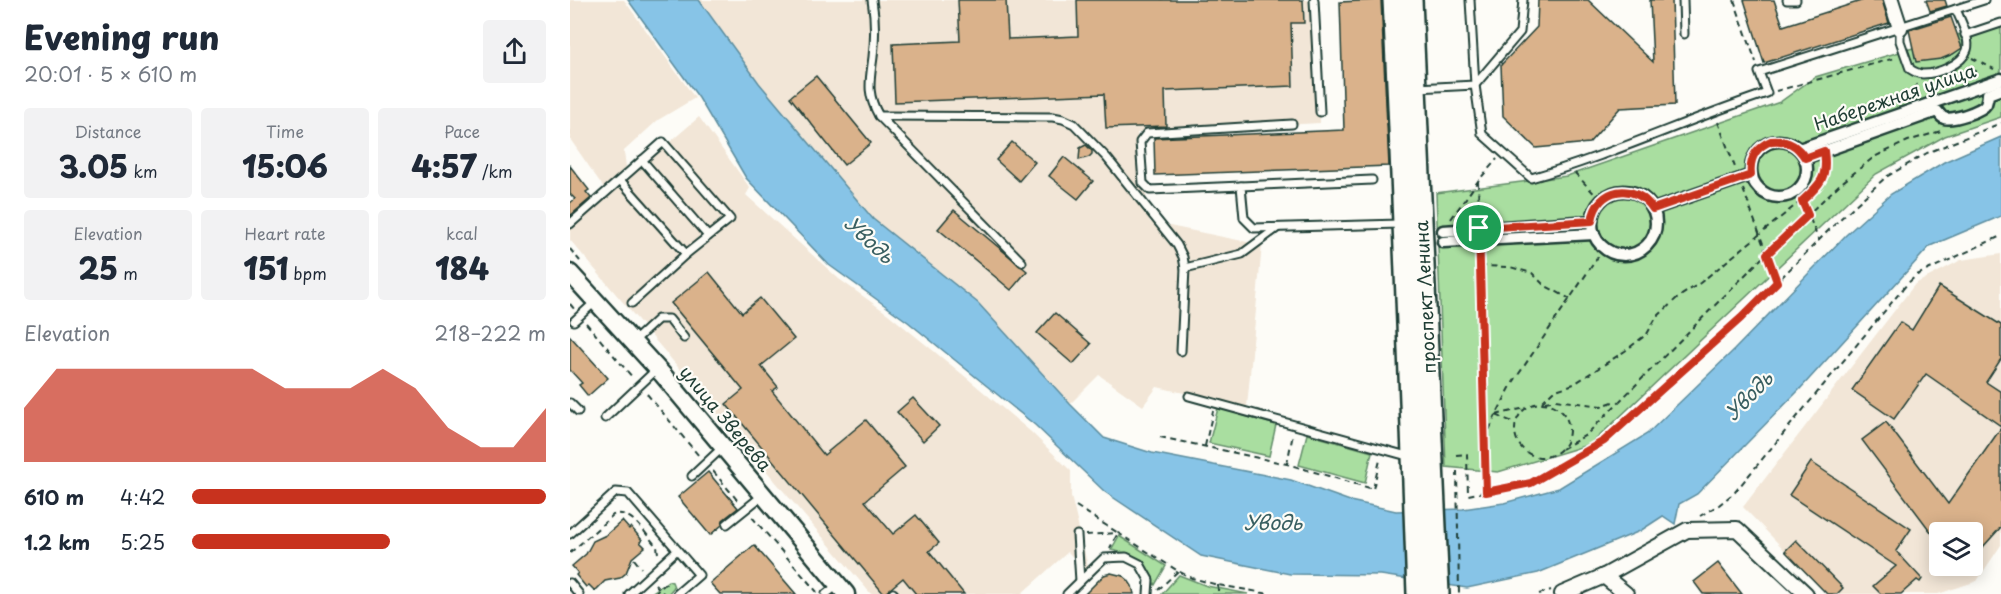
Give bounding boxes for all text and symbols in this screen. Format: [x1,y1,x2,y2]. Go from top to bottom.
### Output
text: Evening run [24,11,219,61]
button: share [483,20,546,83]
street label: Набережная улица [1810,56,1980,137]
text: 20:01 · 5 × 610 m [24,59,197,89]
text: Distance [74,119,142,143]
text: Time [266,119,304,143]
text: Pace [444,119,480,143]
text: 3.05 [58,143,128,188]
text: 15:06 [242,143,328,188]
text: 4:57 [411,143,477,188]
text: km [128,159,158,183]
text: /km [477,159,513,183]
pin [1453,202,1504,253]
water label: Уводь [838,208,902,271]
icon: arrive [1462,211,1495,244]
street label: проспект Ленина [1407,219,1442,374]
text: Elevation [73,221,143,245]
text: Heart rate [245,221,325,245]
text: kcal [446,221,478,245]
text: 25 [78,245,118,290]
text: 151 [243,245,288,290]
text: 184 [435,245,489,290]
text: m [118,261,138,285]
text: bpm [288,261,327,285]
text: Elevation [24,318,110,348]
text: 218–222 m [434,318,546,348]
street label: улица Зверева [674,359,779,478]
water label: Уводь [1717,363,1780,427]
text: 610 m [24,482,84,512]
text: 4:42 [120,482,165,512]
water label: Уводь [1244,507,1303,537]
map controls [1929,522,1983,576]
button: layers [1929,522,1983,576]
text: 1.2 km [24,527,90,557]
text: 5:25 [120,527,165,557]

